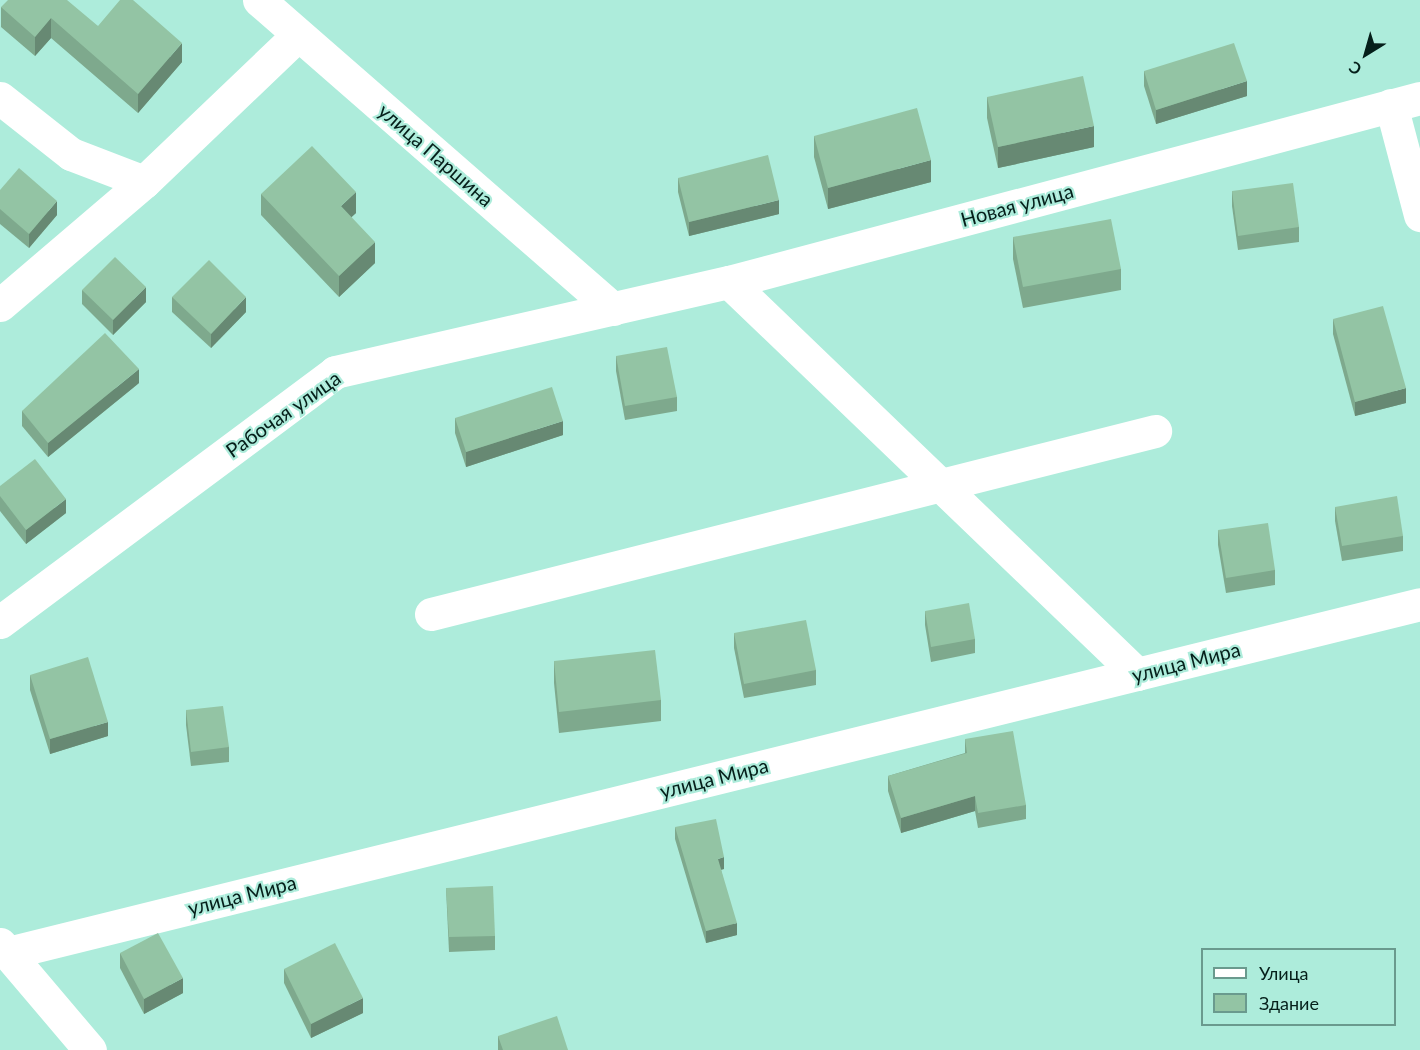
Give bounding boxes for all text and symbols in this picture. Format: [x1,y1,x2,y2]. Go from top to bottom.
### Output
north arrow [1336,24,1396,84]
text: С [1345,58,1365,80]
street label: улица Паршина [374,99,498,211]
street label: Новая улица [958,178,1076,232]
street label: Рабочая улица [221,366,345,462]
street label: улица Мира [1129,637,1243,687]
street label: улица Мира [657,753,771,803]
street label: улица Мира [185,870,299,920]
legend [1201,948,1396,1026]
text: Улица [1259,962,1309,984]
text: Здание [1259,992,1319,1014]

